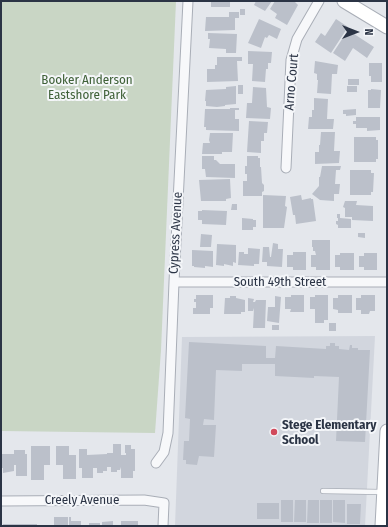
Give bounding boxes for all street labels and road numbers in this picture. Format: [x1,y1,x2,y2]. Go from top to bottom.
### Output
street label: Arno Court [282,53,302,111]
street label: Cypress Avenue [166,191,186,275]
street label: South 49th Street [234,274,326,290]
street label: Creely Avenue [45,492,119,508]

